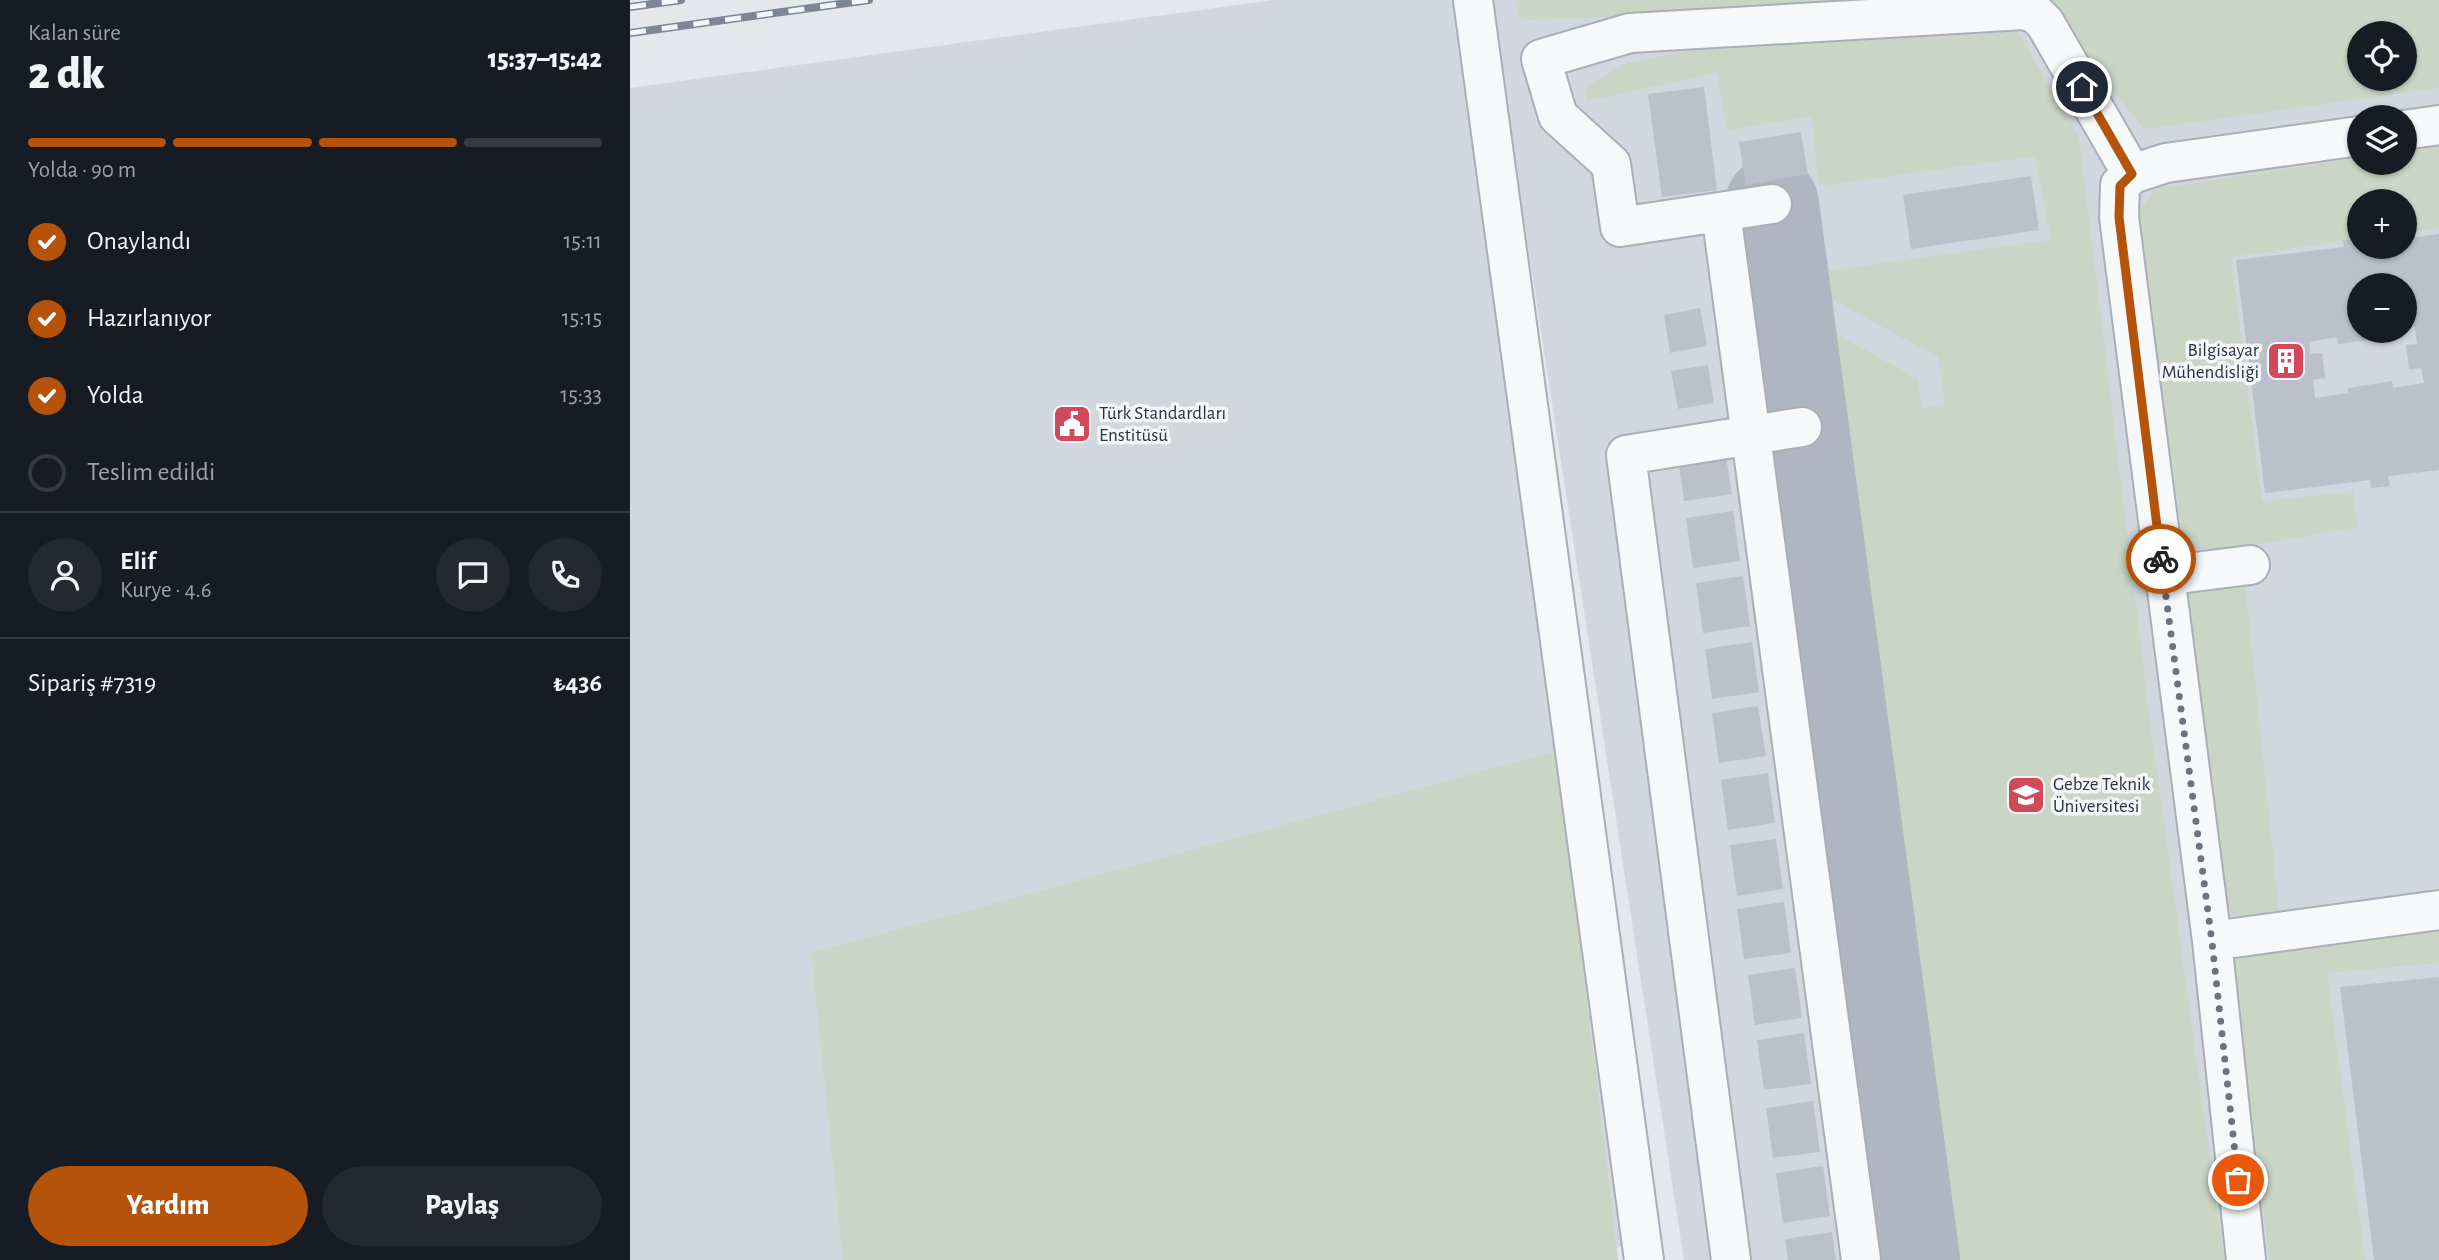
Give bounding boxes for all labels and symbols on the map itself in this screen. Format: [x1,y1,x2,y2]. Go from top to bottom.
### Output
pin [2052,57,2112,117]
building icon: Bilgisayar Mühendisliği [2265,340,2307,382]
place label: Bilgisayar Mühendisliği [2162,341,2259,382]
public building icon: Türk Standardları Enstitüsü [1051,403,1093,445]
place label: Türk Standardları Enstitüsü [1099,404,1226,445]
courier [2126,524,2196,594]
school or university icon: Gebze Teknik Üniversitesi [2005,774,2047,816]
place label: Gebze Teknik Üniversitesi [2053,775,2151,816]
pin [2208,1150,2268,1210]

